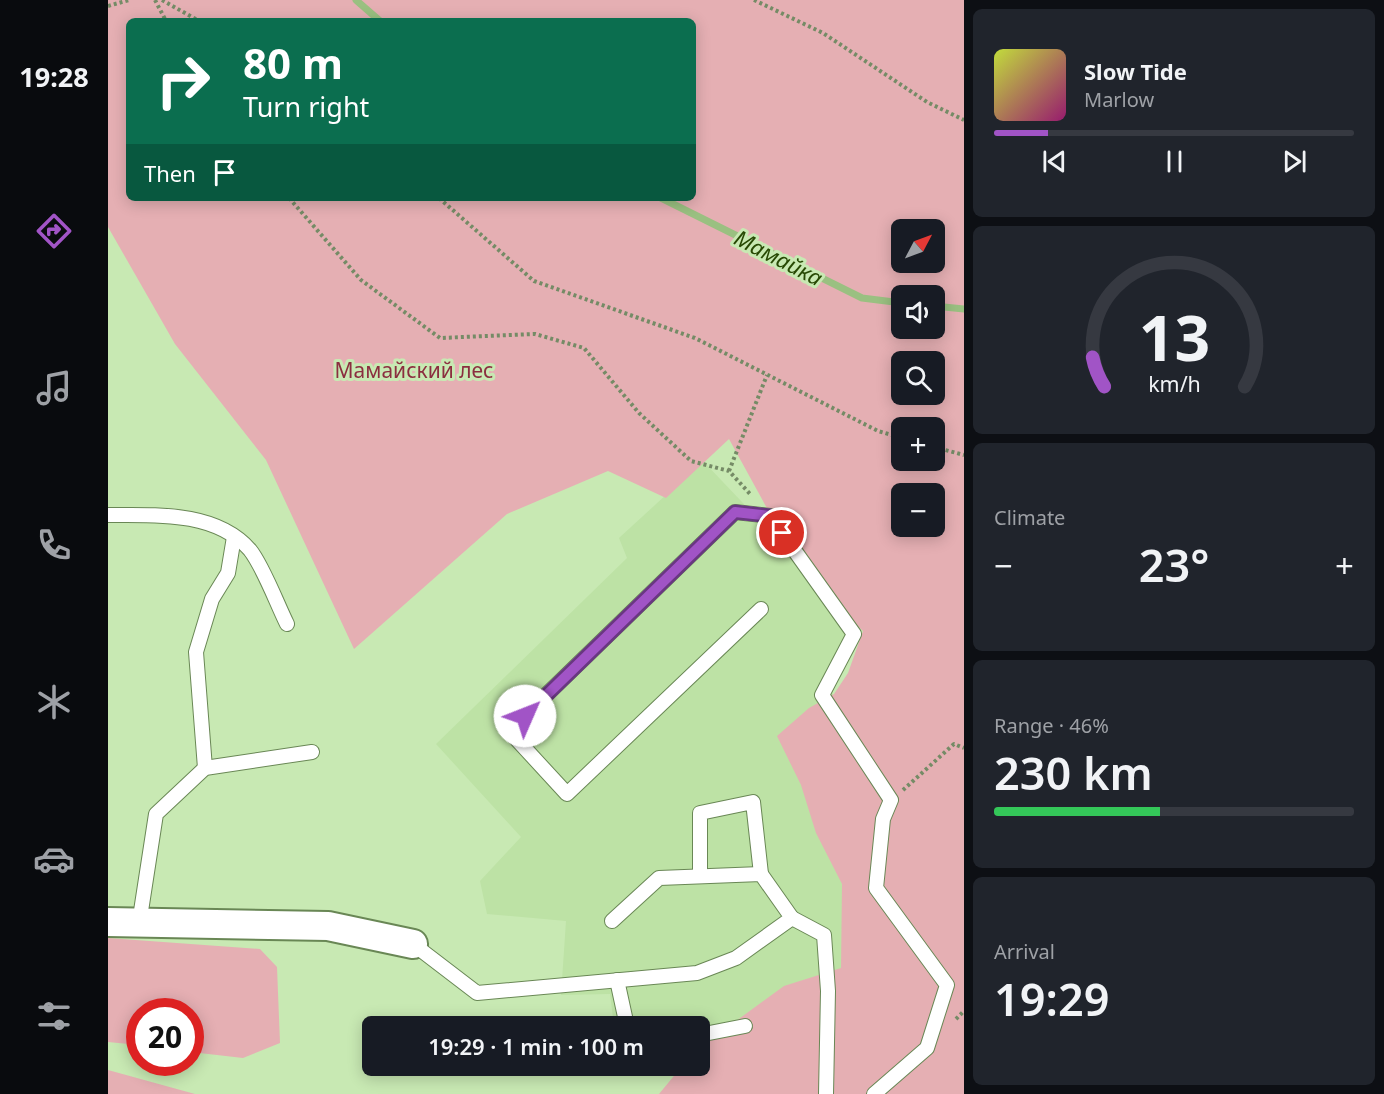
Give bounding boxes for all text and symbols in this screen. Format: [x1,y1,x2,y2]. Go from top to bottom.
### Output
text: 80 m [243,34,343,91]
icon: right [144,42,222,120]
text: Slow Tide [1084,56,1187,86]
text: 19:28 [19,58,89,95]
text: Marlow [1084,86,1154,113]
text: Turn right [243,88,369,125]
icon: previous [1038,145,1071,178]
icon: pause [1158,145,1191,178]
icon: next [1278,145,1311,178]
icon: arrive [208,156,241,189]
text: Then [144,158,196,188]
icon: directions [33,210,75,252]
north arrow [891,219,945,273]
map controls [891,219,945,537]
water label: Мамайка [730,222,828,292]
button: sound [891,285,945,339]
text: 13 [1138,294,1210,379]
button: search [891,351,945,405]
park label: Мамайский лес [335,356,493,384]
icon: music [33,367,75,409]
text: km/h [1148,369,1200,398]
button: + [891,417,945,471]
button: − [891,483,945,537]
text: Climate [994,504,1065,531]
pin [756,507,807,558]
icon: arrive [765,516,798,549]
icon: phone [33,524,75,566]
text: 23° [1139,534,1209,595]
text: − [994,543,1013,588]
text: + [1335,543,1354,588]
icon: climate [33,681,75,723]
position arrow [493,684,557,748]
text: Range · 46% [994,712,1109,739]
text: 230 km [994,742,1153,803]
icon: car [33,838,75,880]
text: Arrival [994,938,1055,965]
text: 19:29 [994,968,1109,1029]
icon: filters [33,995,75,1037]
speed limit sign: 20 [126,998,204,1076]
text: 19:29 · 1 min · 100 m [428,1031,644,1061]

